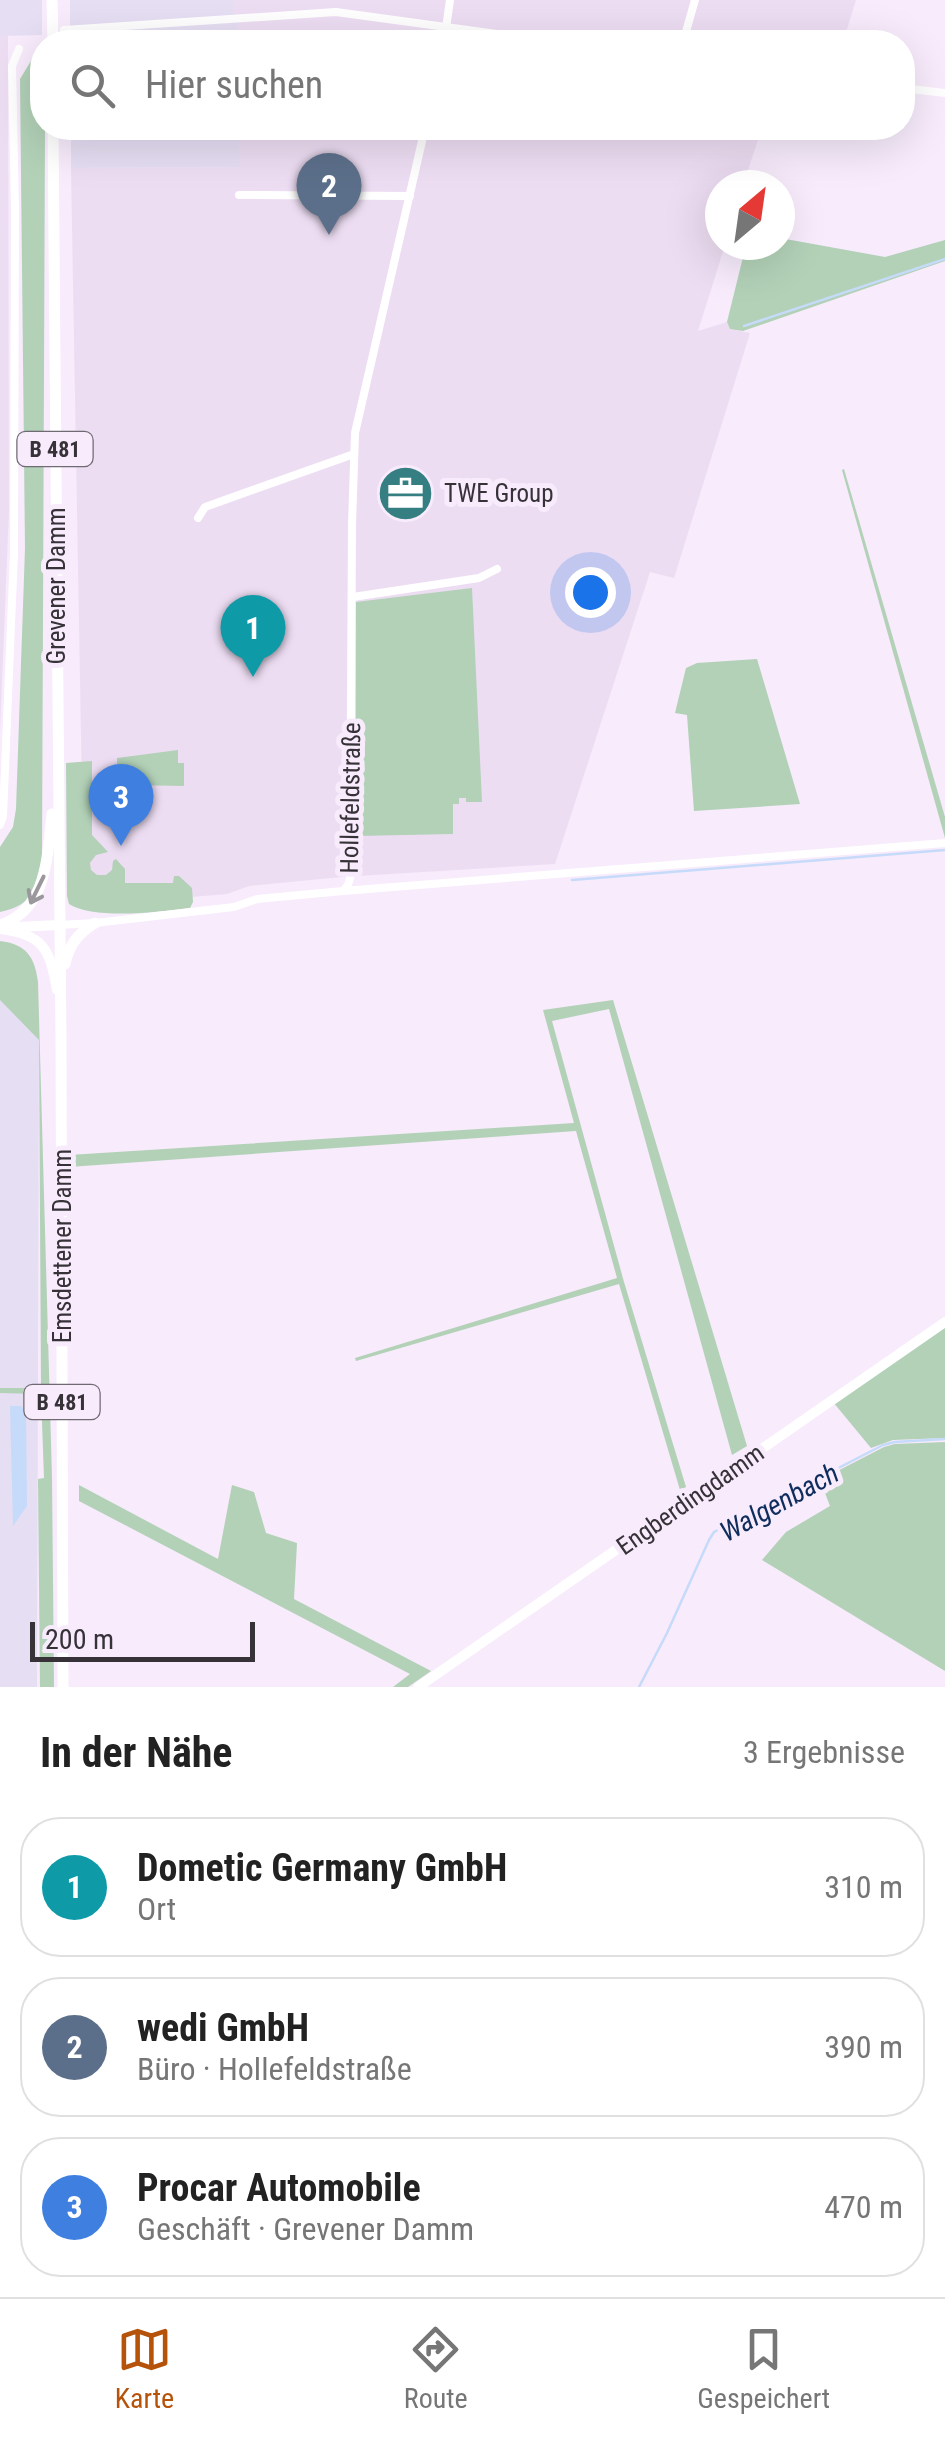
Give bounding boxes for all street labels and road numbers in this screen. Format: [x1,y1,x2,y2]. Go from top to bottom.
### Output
road number: B 481 [18,432,92,466]
street label: Grevener Damm [42,507,71,665]
street label: Hollefeldstraße [335,722,366,874]
street label: Emsdettener Damm [48,1149,77,1343]
road number: B 481 [24,1385,100,1419]
street label: Engberdingdamm [611,1438,769,1561]

